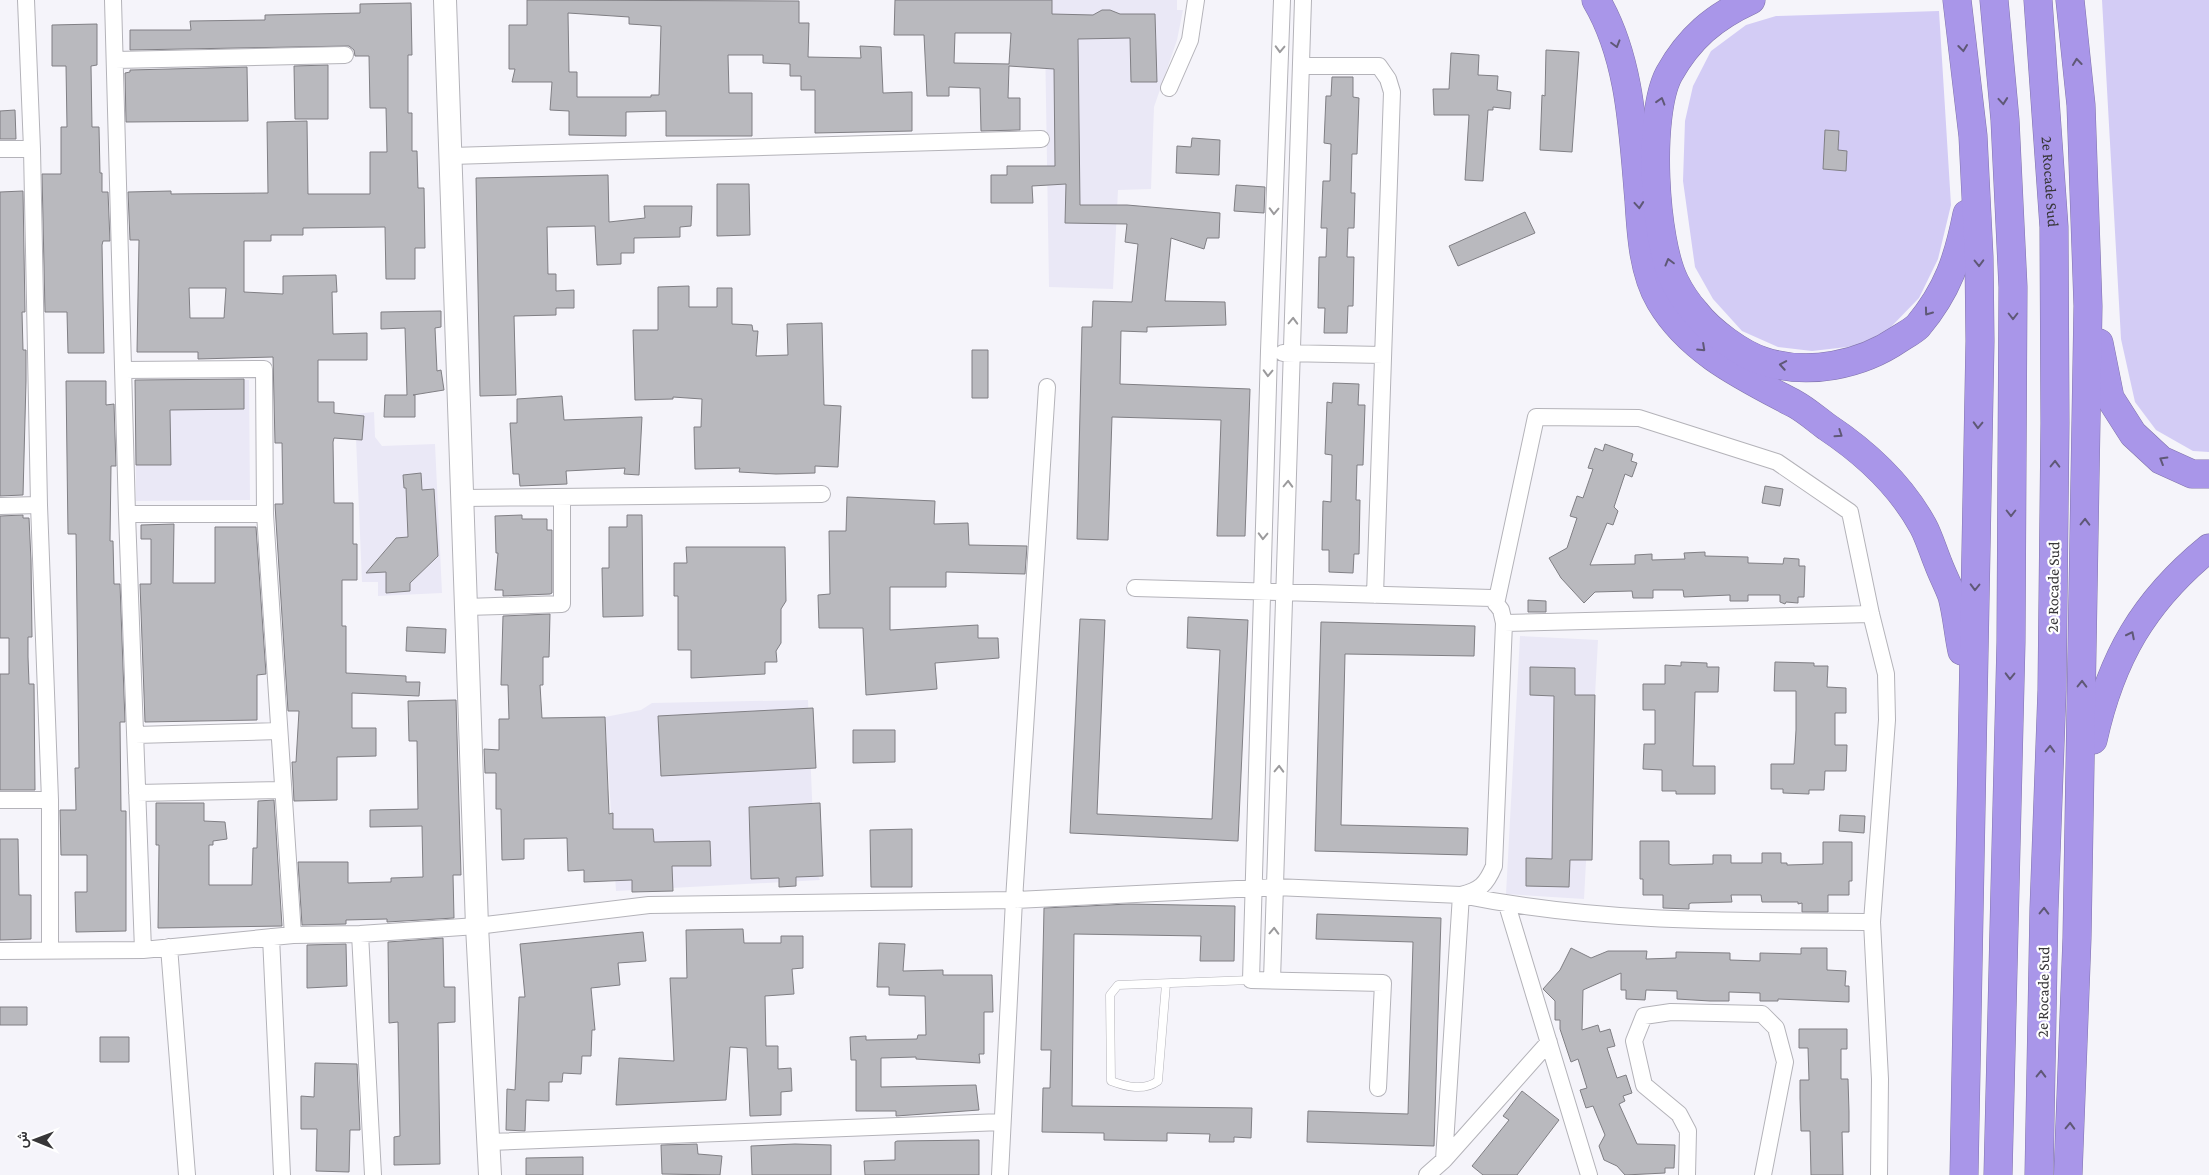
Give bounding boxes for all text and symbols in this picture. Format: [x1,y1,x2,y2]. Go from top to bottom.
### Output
one-way arrow [1610,39,1620,48]
one-way arrow [1275,45,1286,53]
one-way arrow [1957,45,1968,53]
one-way arrow [2071,58,2082,66]
one-way arrow [1997,97,2008,105]
one-way arrow [1655,98,1665,106]
street label: 2e Rocade Sud [2039,135,2063,228]
one-way arrow [1633,201,1644,209]
one-way arrow [1269,208,1279,215]
one-way arrow [1664,257,1675,266]
one-way arrow [1974,259,1985,267]
one-way arrow [1925,306,1934,316]
one-way arrow [2007,312,2018,320]
one-way arrow [1288,317,1298,325]
one-way arrow [1696,342,1705,351]
one-way arrow [1779,360,1788,370]
one-way arrow [1263,370,1273,378]
one-way arrow [1973,422,1983,429]
one-way arrow [1833,428,1842,437]
one-way arrow [2160,457,2169,467]
one-way arrow [2049,460,2060,468]
one-way arrow [1283,480,1293,488]
one-way arrow [2006,509,2017,517]
one-way arrow [2080,517,2090,525]
one-way arrow [1258,532,1269,540]
street label: 2e Rocade Sud [2044,541,2062,633]
one-way arrow [1969,584,1980,592]
one-way arrow [2125,631,2135,640]
one-way arrow [2005,672,2015,680]
one-way arrow [2077,680,2088,688]
one-way arrow [2045,745,2056,753]
one-way arrow [1274,765,1284,772]
one-way arrow [2039,907,2049,915]
one-way arrow [1269,927,1279,934]
street label: 2e Rocade Sud [2034,946,2052,1038]
one-way arrow [2036,1070,2046,1078]
north arrow [10,1115,60,1165]
one-way arrow [2064,1122,2075,1130]
text: ش [14,1131,31,1148]

